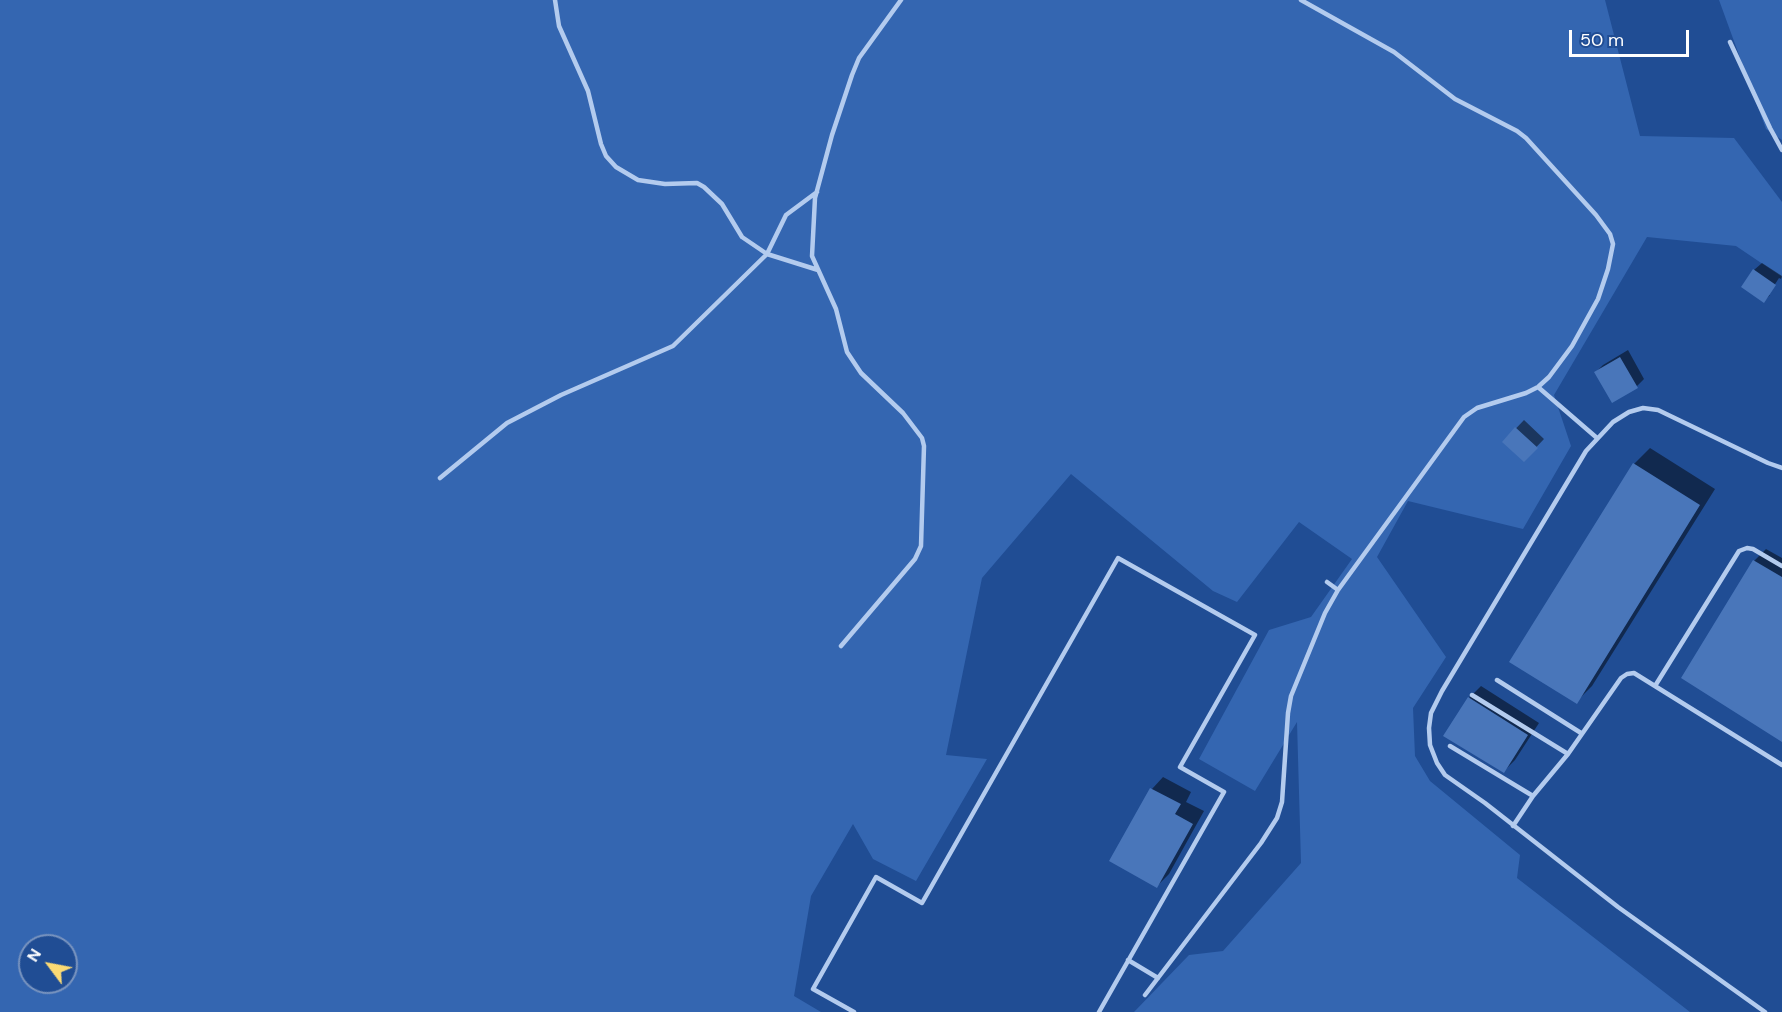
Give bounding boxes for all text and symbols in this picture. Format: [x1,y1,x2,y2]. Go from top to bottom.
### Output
scale bar [1572,18,1692,56]
text: 50 m [1580,28,1624,52]
north arrow [18,934,78,994]
text: N [22,945,46,966]

